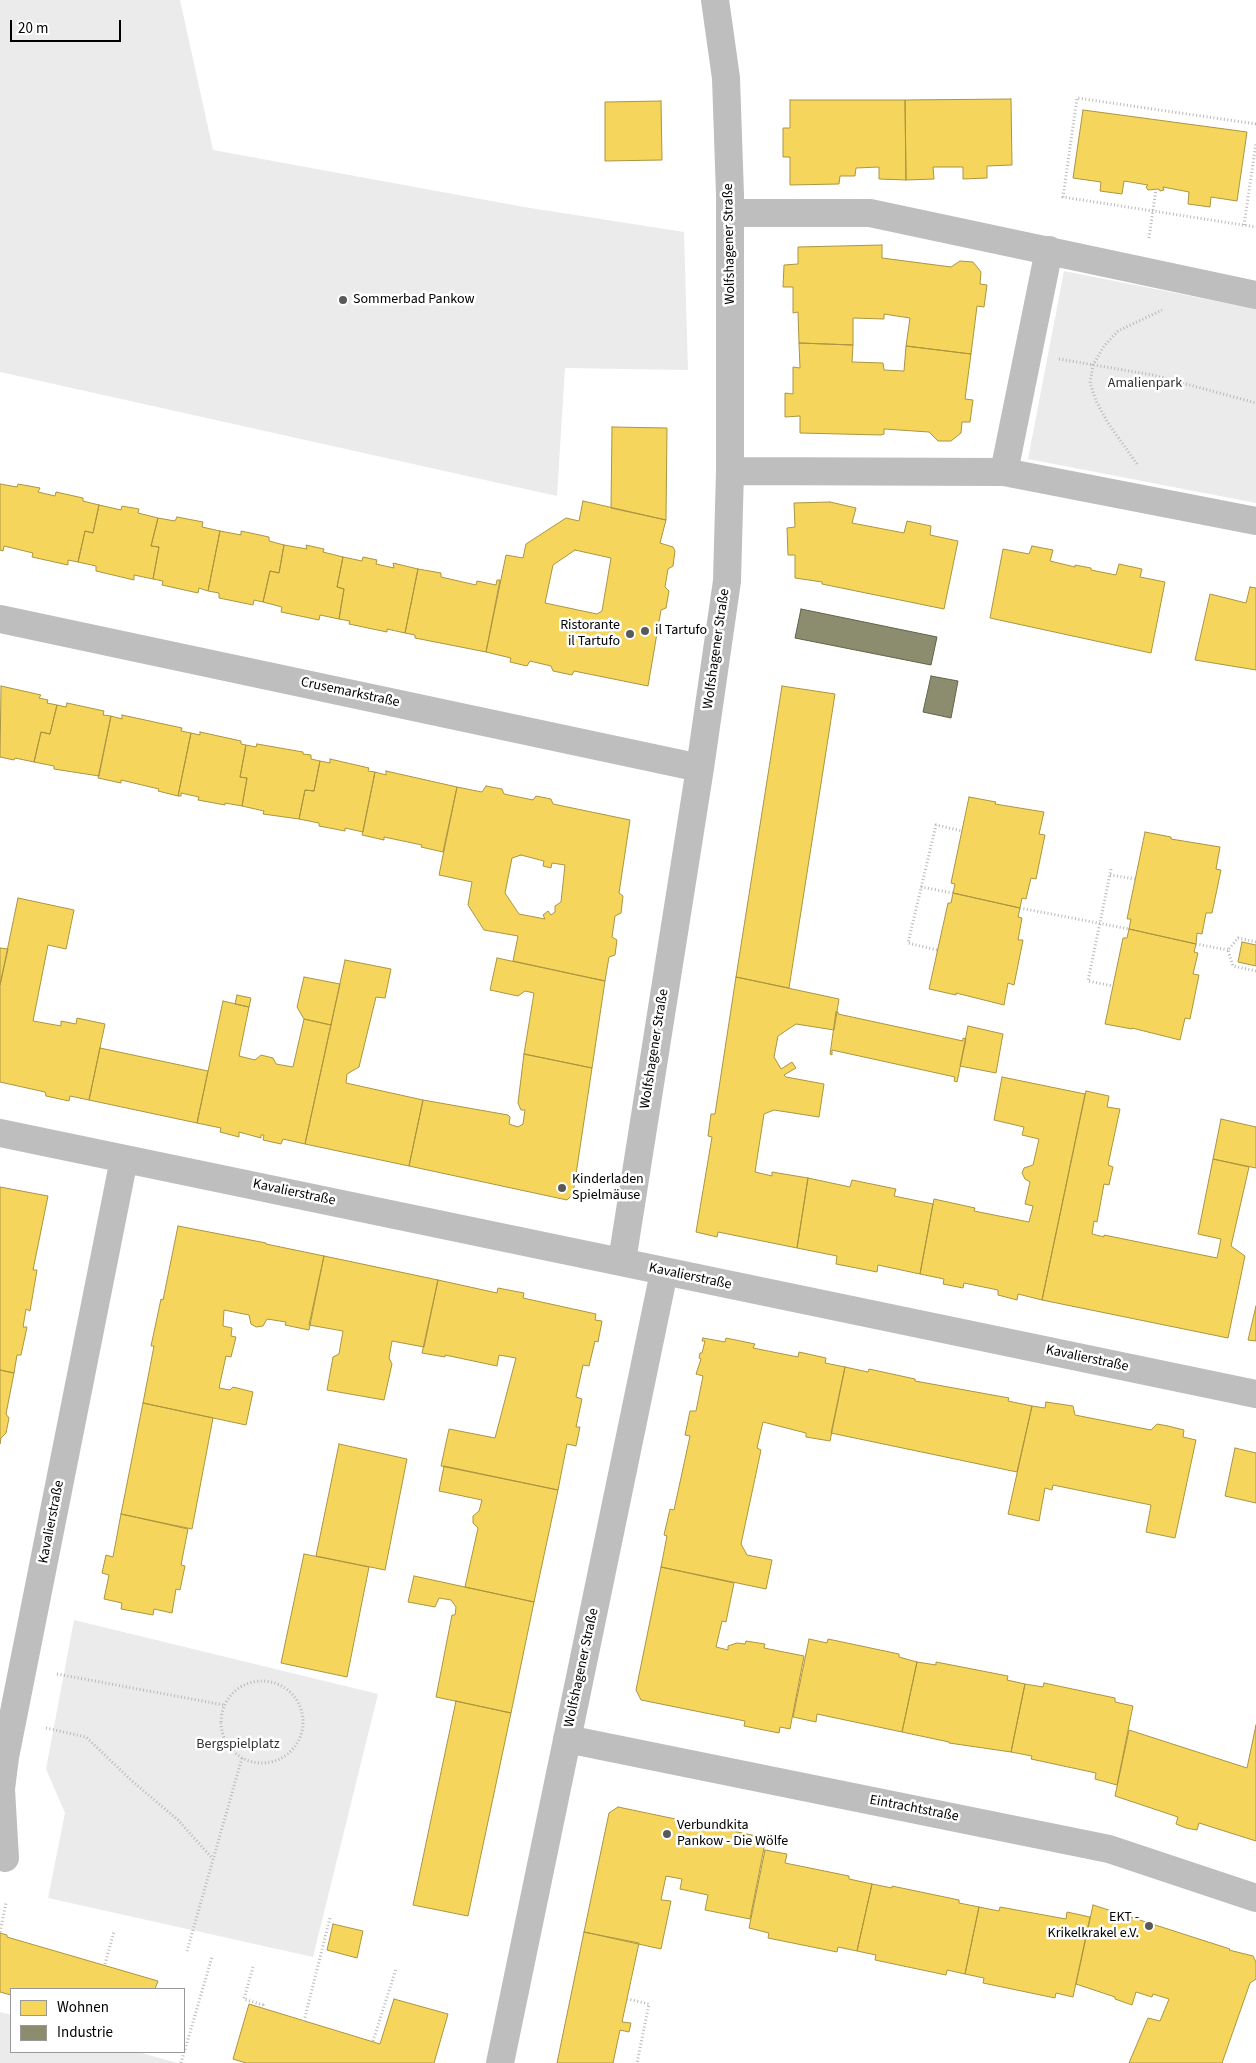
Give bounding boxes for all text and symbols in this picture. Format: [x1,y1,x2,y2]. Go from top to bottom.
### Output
scale bar [12,10,124,42]
text: 20 m [18,18,48,39]
street label: Wolfshagener Straße [721,183,739,305]
place label: Sommerbad Pankow [353,292,475,308]
marker: Sommerbad Pankow [337,294,349,306]
park label: Amalienpark [1108,376,1182,392]
street label: Wolfshagener Straße [700,588,734,710]
place label: Ristorante il Tartufo [560,618,620,650]
place label: il Tartufo [655,623,707,639]
marker: il Tartufo [639,625,651,637]
marker: Ristorante il Tartufo [624,628,636,640]
street label: Crusemarkstraße [299,674,401,712]
street label: Wolfshagener Straße [637,988,673,1110]
place label: Kinderladen Spielmäuse [572,1172,644,1204]
street label: Kavalierstraße [251,1176,337,1210]
marker: Kinderladen Spielmäuse [556,1182,568,1194]
street label: Kavalierstraße [647,1260,733,1294]
street label: Kavalierstraße [1044,1342,1130,1376]
street label: Kavalierstraße [36,1479,68,1565]
street label: Wolfshagener Straße [561,1607,603,1729]
park label: Bergspielplatz [196,1737,280,1753]
street label: Eintrachtstraße [868,1792,960,1826]
place label: Verbundkita Pankow - Die Wölfe [677,1818,788,1850]
marker: Verbundkita Pankow - Die Wölfe [661,1828,673,1840]
place label: EKT - Krikelkrakel e.V. [1048,1910,1139,1942]
marker: EKT - Krikelkrakel e.V. [1143,1920,1155,1932]
legend [10,1988,185,2053]
text: Wohnen [57,1997,109,2018]
text: Industrie [57,2022,113,2043]

